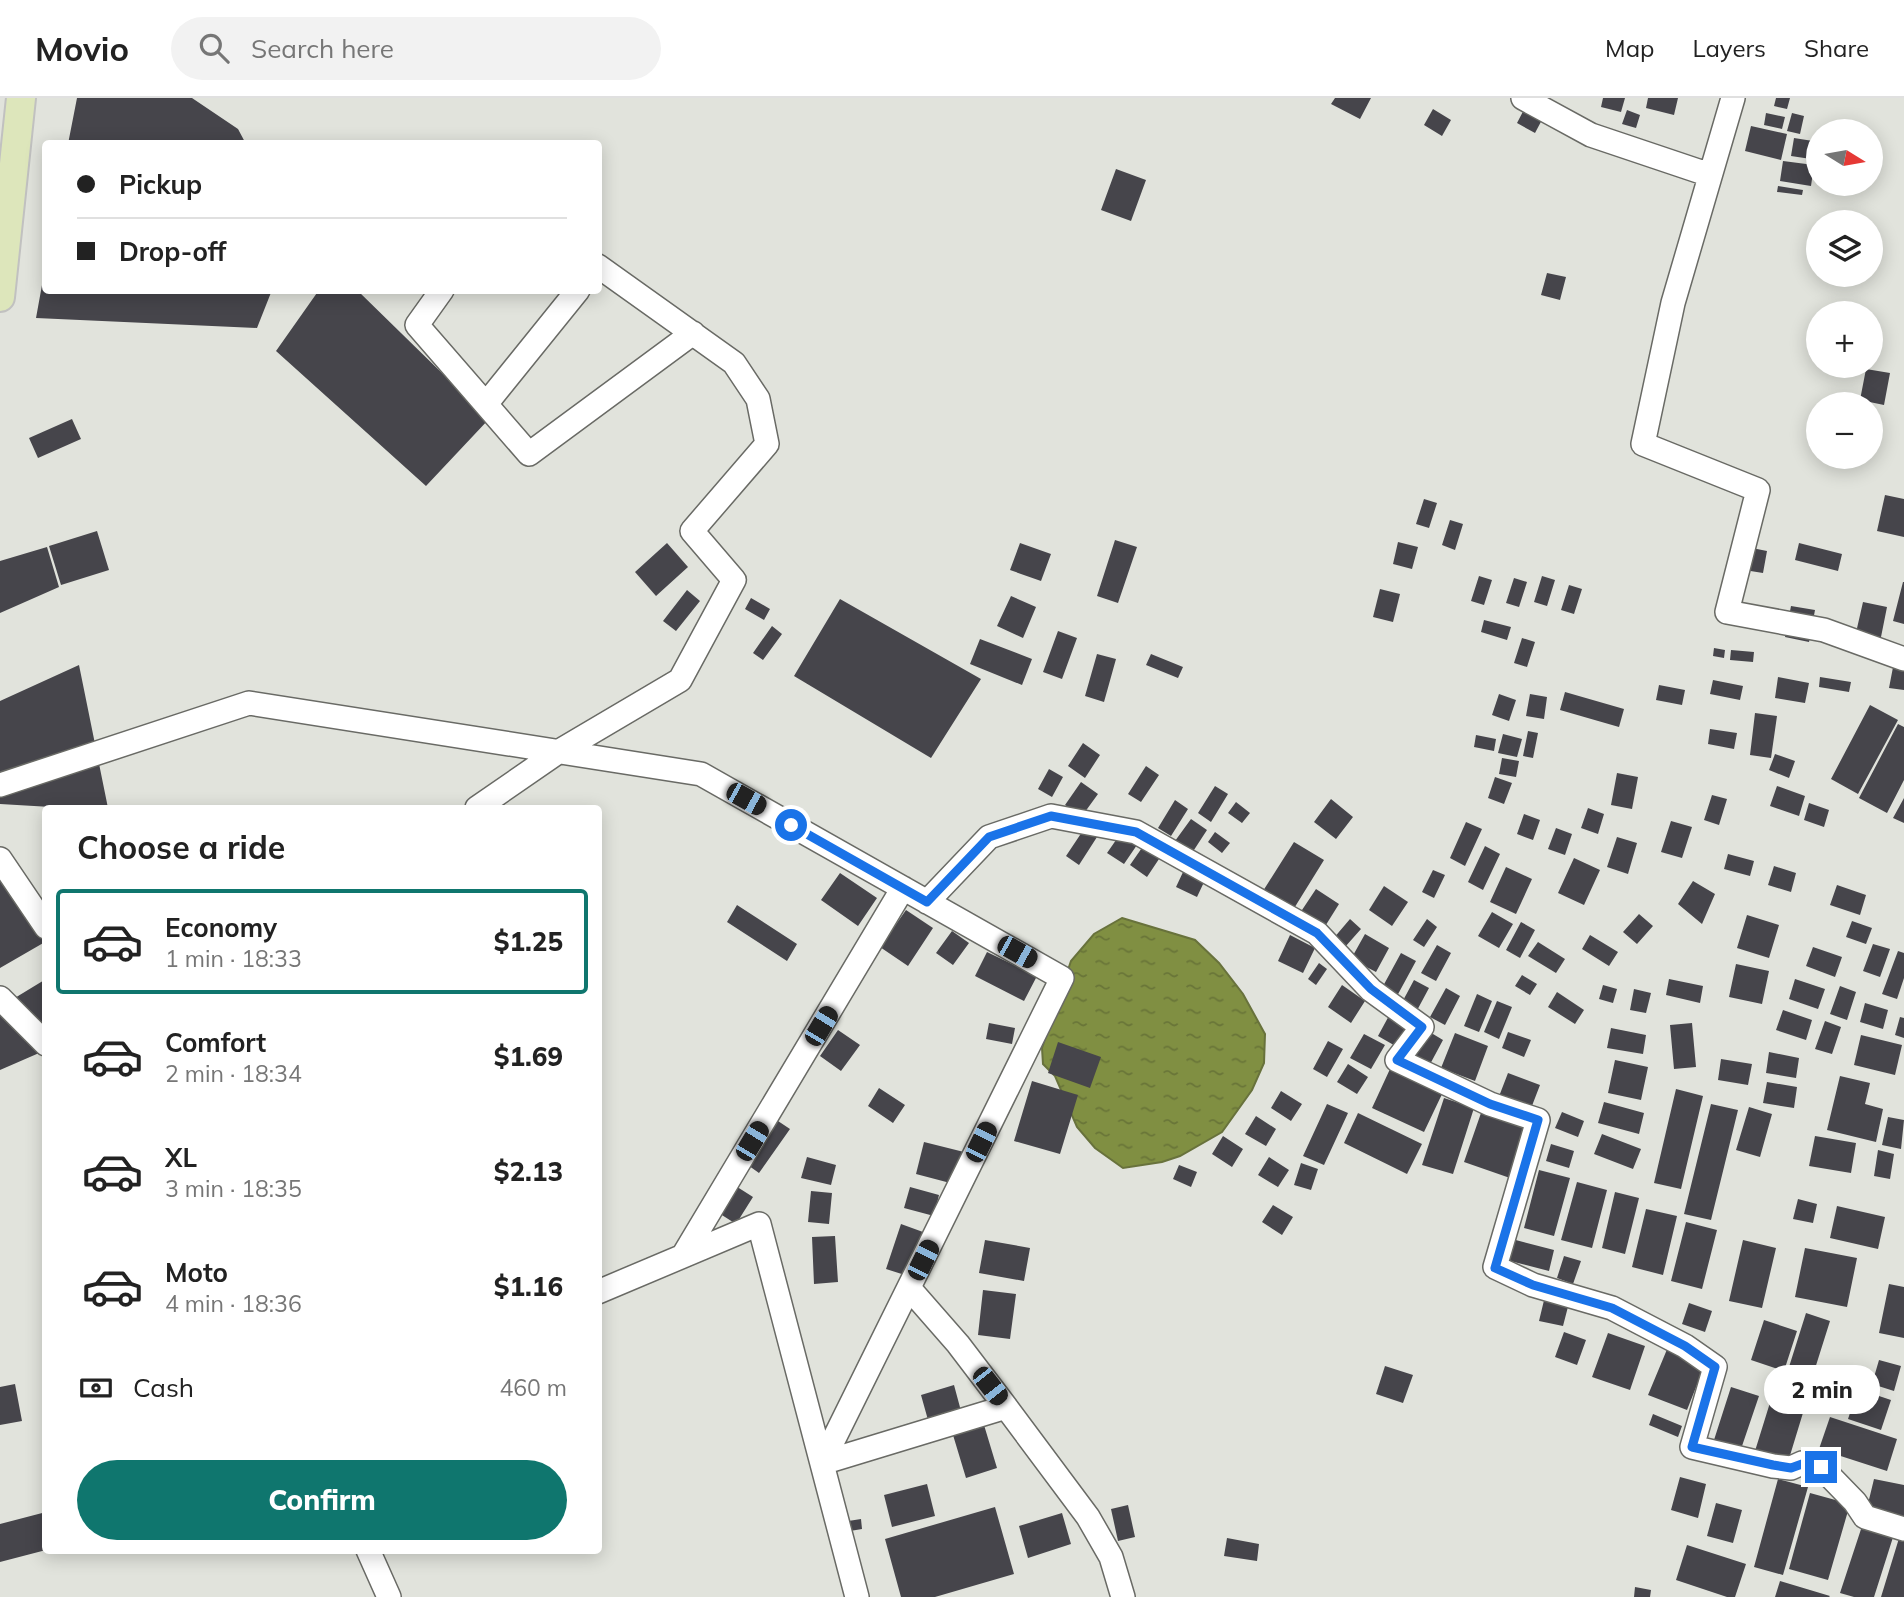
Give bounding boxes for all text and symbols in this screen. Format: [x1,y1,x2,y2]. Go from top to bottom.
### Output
search box [171,17,661,80]
text: Movio [35,28,129,69]
icon: search [195,29,233,67]
text: Search here [251,32,394,65]
text: Map [1605,33,1654,63]
text: Layers [1692,33,1766,63]
text: Share [1804,33,1869,63]
north arrow [1806,119,1883,196]
map controls [1806,119,1883,469]
text: Pickup [119,168,202,201]
button: layers [1806,210,1883,287]
text: Drop-off [119,235,226,268]
button: + [1806,301,1883,378]
button: − [1806,392,1883,469]
car [723,780,770,818]
route start [775,809,807,841]
text: Choose a ride [77,827,285,867]
icon: car [81,910,144,973]
text: Economy [165,911,277,944]
text: $1.25 [494,925,563,958]
car [994,933,1041,971]
text: 1 min · 18:33 [165,944,302,973]
car [802,1003,841,1049]
icon: car [81,1025,144,1088]
text: Comfort [165,1026,266,1059]
text: $1.69 [494,1040,563,1073]
text: 2 min · 18:34 [165,1059,302,1088]
car [733,1118,772,1164]
car [963,1119,1000,1165]
icon: car [81,1140,144,1203]
text: XL [165,1141,197,1174]
text: $2.13 [494,1155,563,1188]
text: 3 min · 18:35 [165,1174,302,1203]
car [905,1237,942,1283]
icon: car [81,1255,144,1318]
text: Moto [165,1256,228,1289]
text: $1.16 [494,1270,563,1303]
text: 4 min · 18:36 [165,1289,302,1318]
car [969,1363,1012,1409]
callout: 2 min [1763,1366,1879,1414]
icon: cash [77,1369,115,1407]
text: Cash [133,1371,194,1404]
text: 460 m [499,1373,567,1402]
text: 2 min [1791,1375,1853,1404]
route end [1805,1451,1837,1483]
button: Confirm [77,1460,567,1540]

